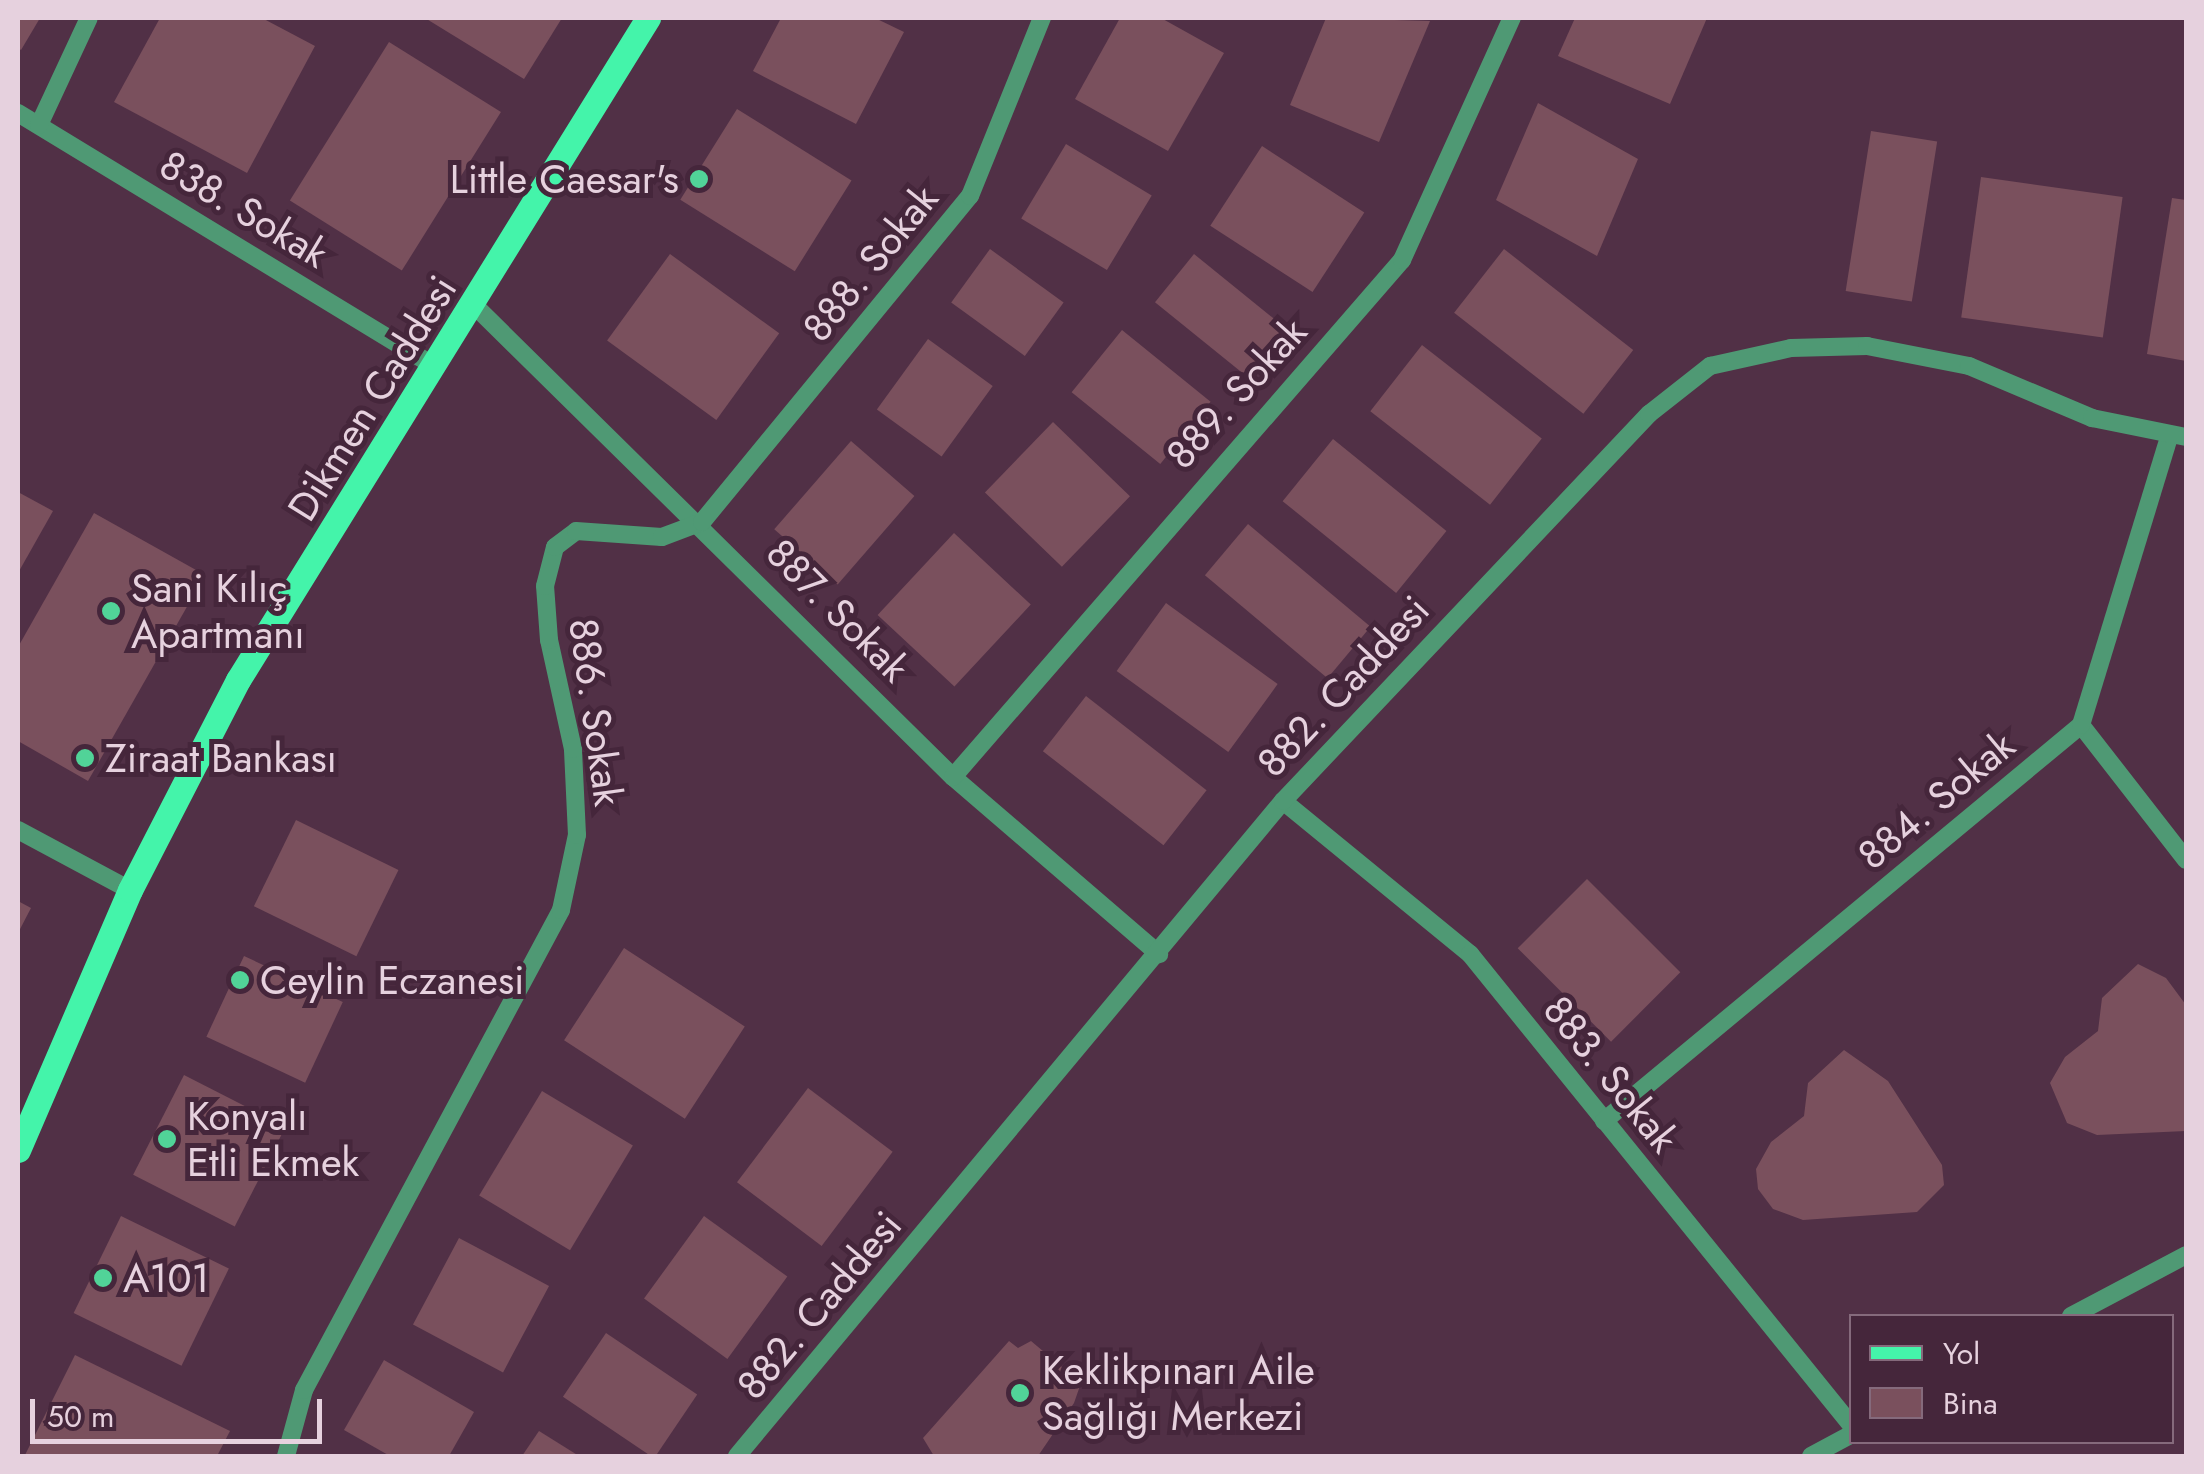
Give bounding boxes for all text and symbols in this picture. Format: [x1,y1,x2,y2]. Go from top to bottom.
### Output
street label: 838. Sokak [151,140,337,278]
place label: Little Caesar's [450,155,679,203]
marker: Little Caesar's [688,168,710,190]
street label: 888. Sokak [792,175,948,351]
street label: Dikmen Caddesi [278,267,466,529]
street label: 889. Sokak [1156,308,1316,478]
street label: 887. Sokak [757,529,919,691]
place label: Sani Kılıç Apartmanı [131,564,305,658]
street label: 882. Caddesi [1247,586,1439,786]
marker: Sani Kılıç Apartmanı [100,600,122,622]
street label: 886. Sokak [559,615,633,809]
street label: 884. Sokak [1848,721,2024,879]
place label: Ziraat Bankası [105,734,337,782]
marker: Ziraat Bankası [74,747,96,769]
place label: Ceylin Eczanesi [260,956,524,1004]
marker: Ceylin Eczanesi [229,969,251,991]
street label: 883. Sokak [1533,986,1689,1162]
place label: Konyalı Etli Ekmek [187,1092,359,1186]
marker: Konyalı Etli Ekmek [156,1128,178,1150]
street label: 882. Caddesi [727,1202,911,1408]
place label: A101 [123,1254,209,1302]
marker: A101 [92,1267,114,1289]
legend [1849,1314,2174,1444]
text: Yol [1943,1332,1980,1375]
place label: Keklikpınarı Aile Sağlığı Merkezi [1042,1346,1315,1440]
scale bar [35,1379,328,1441]
marker: Keklikpınarı Aile Sağlığı Merkezi [1007,1380,1033,1406]
text: Bina [1943,1382,1998,1425]
text: 50 m [47,1395,114,1438]

